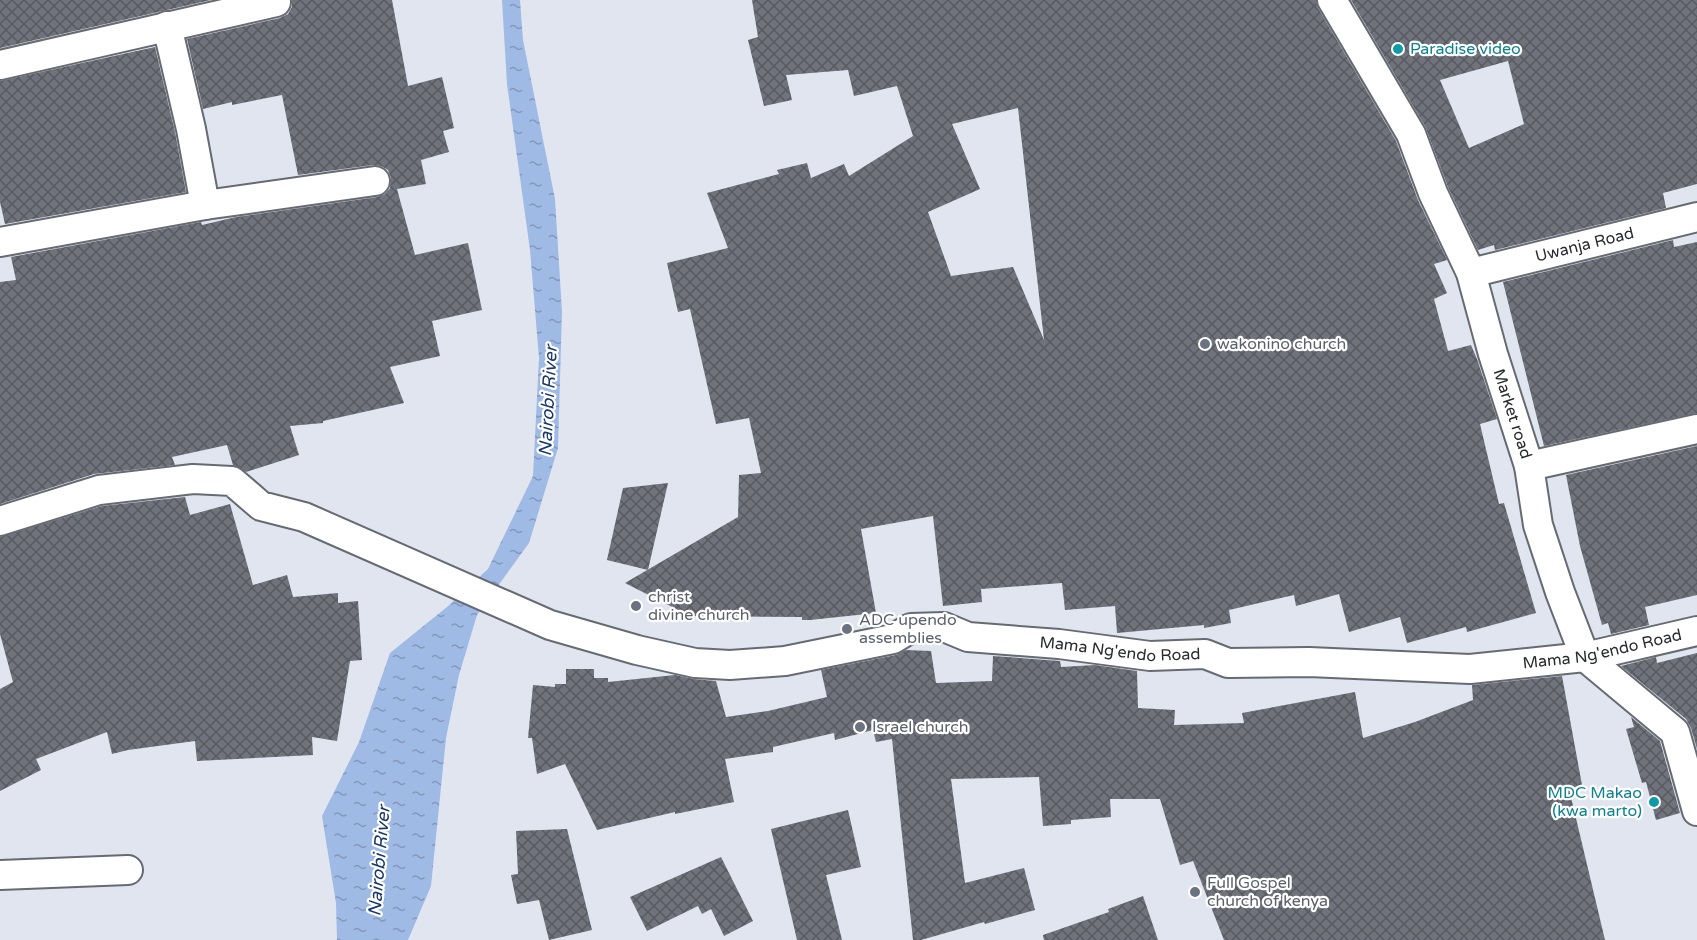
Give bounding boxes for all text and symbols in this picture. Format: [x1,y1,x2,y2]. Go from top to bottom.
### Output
place label: Paradise video [1410,39,1521,59]
marker: Paradise video [1391,42,1405,56]
street label: Uwanja Road [1533,223,1636,267]
place label: wakonino church [1217,334,1346,354]
marker: wakonino church [1198,337,1212,351]
water label: Nairobi River [534,343,562,457]
street label: Market road [1488,366,1536,461]
place label: christ divine church [648,587,750,625]
marker: christ divine church [629,599,643,613]
place label: ADC upendo assemblies [859,610,957,648]
marker: ADC upendo assemblies [840,622,854,636]
street label: Mama Ng'endo Road [1522,625,1684,673]
street label: Mama Ng'endo Road [1039,633,1201,666]
place label: Israel church [872,717,969,737]
marker: Israel church [853,720,867,734]
place label: MDC Makao (kwa marto) [1548,783,1642,821]
marker: MDC Makao (kwa marto) [1647,795,1661,809]
water label: Nairobi River [363,803,395,917]
place label: Full Gospel church of kenya [1207,873,1328,911]
marker: Full Gospel church of kenya [1188,885,1202,899]

